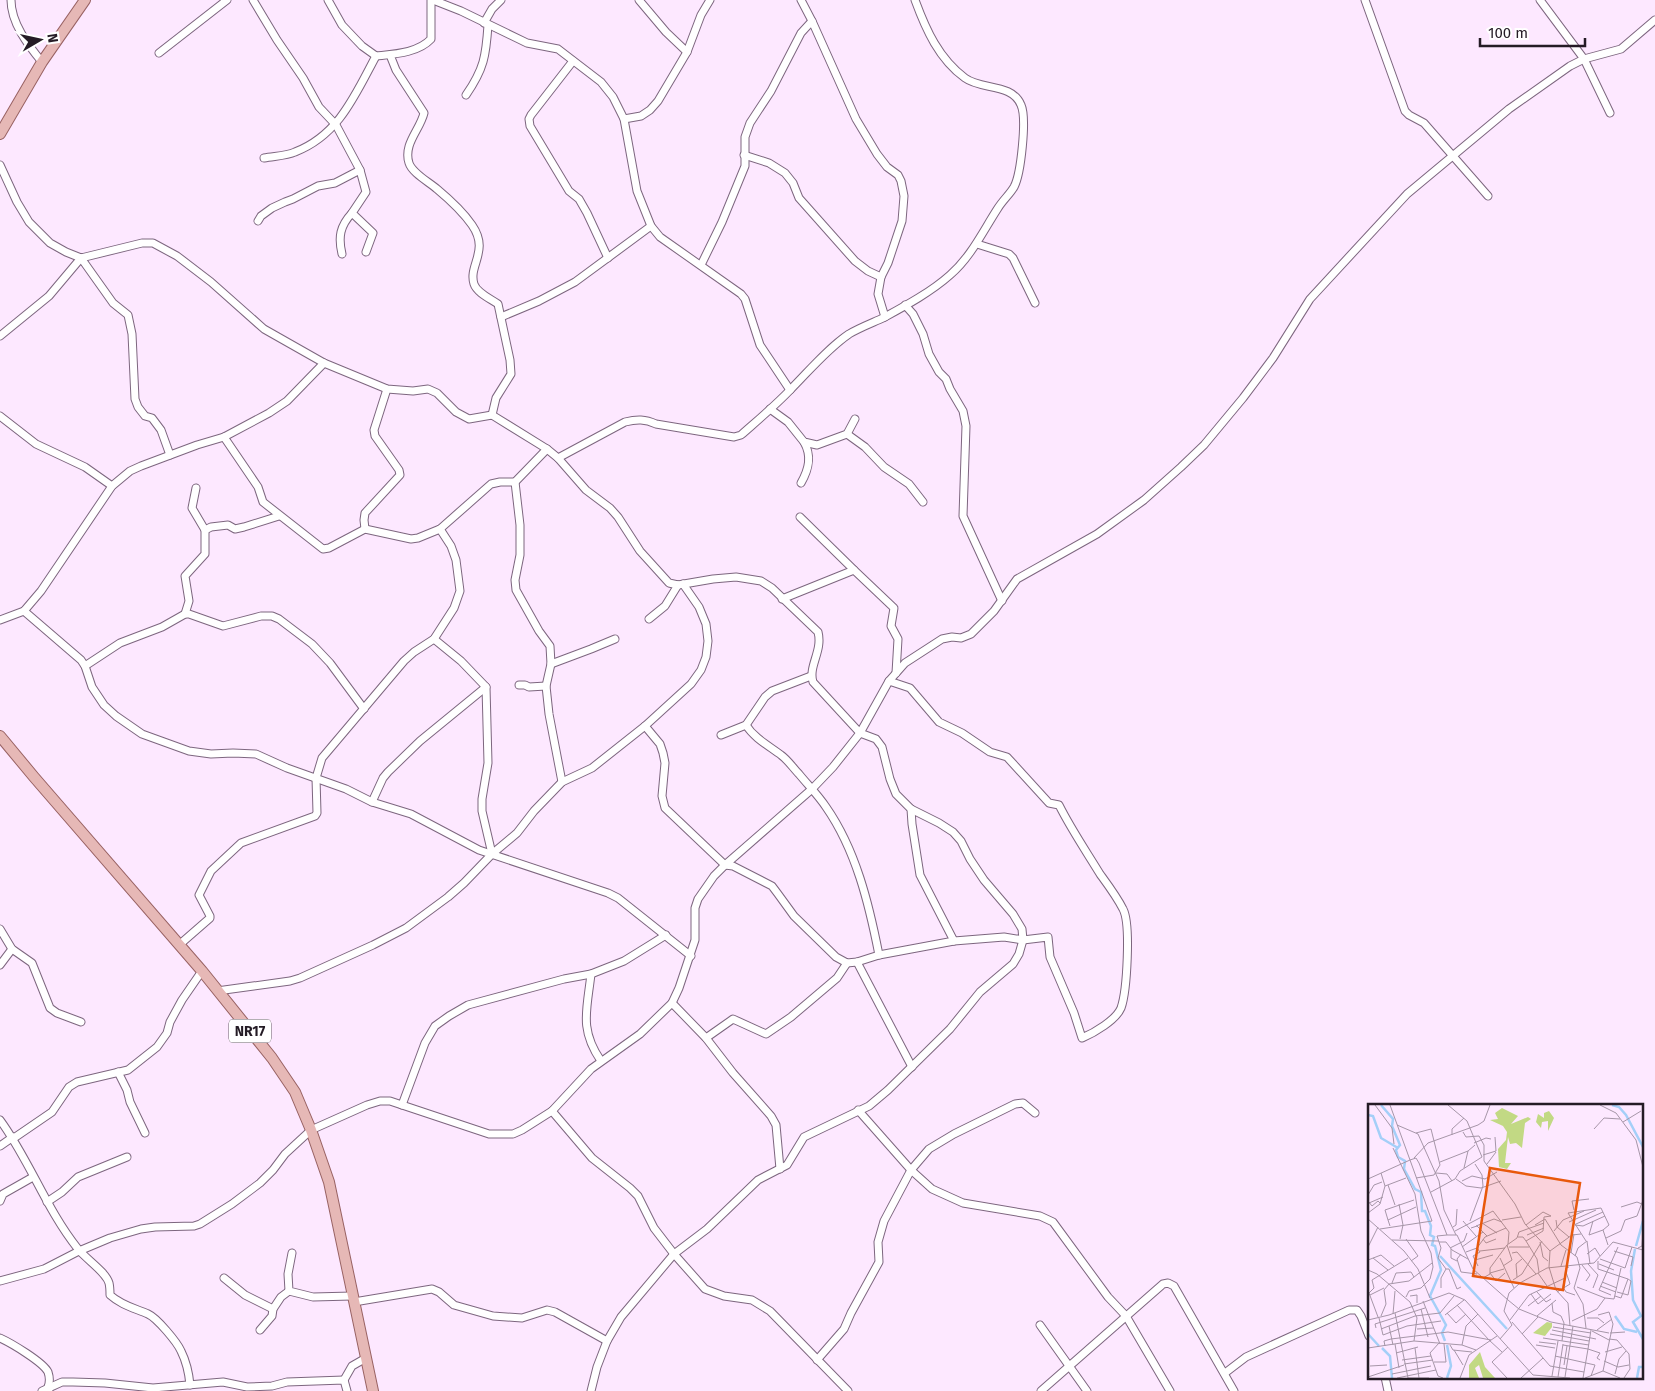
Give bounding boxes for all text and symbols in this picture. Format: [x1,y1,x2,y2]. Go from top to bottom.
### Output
north arrow [15,15,65,65]
scale bar [1480,15,1585,47]
text: 100 m [1488,24,1528,42]
text: N [43,32,61,44]
road number: NR17 [229,1019,271,1042]
inset map [1368,1104,1642,1378]

